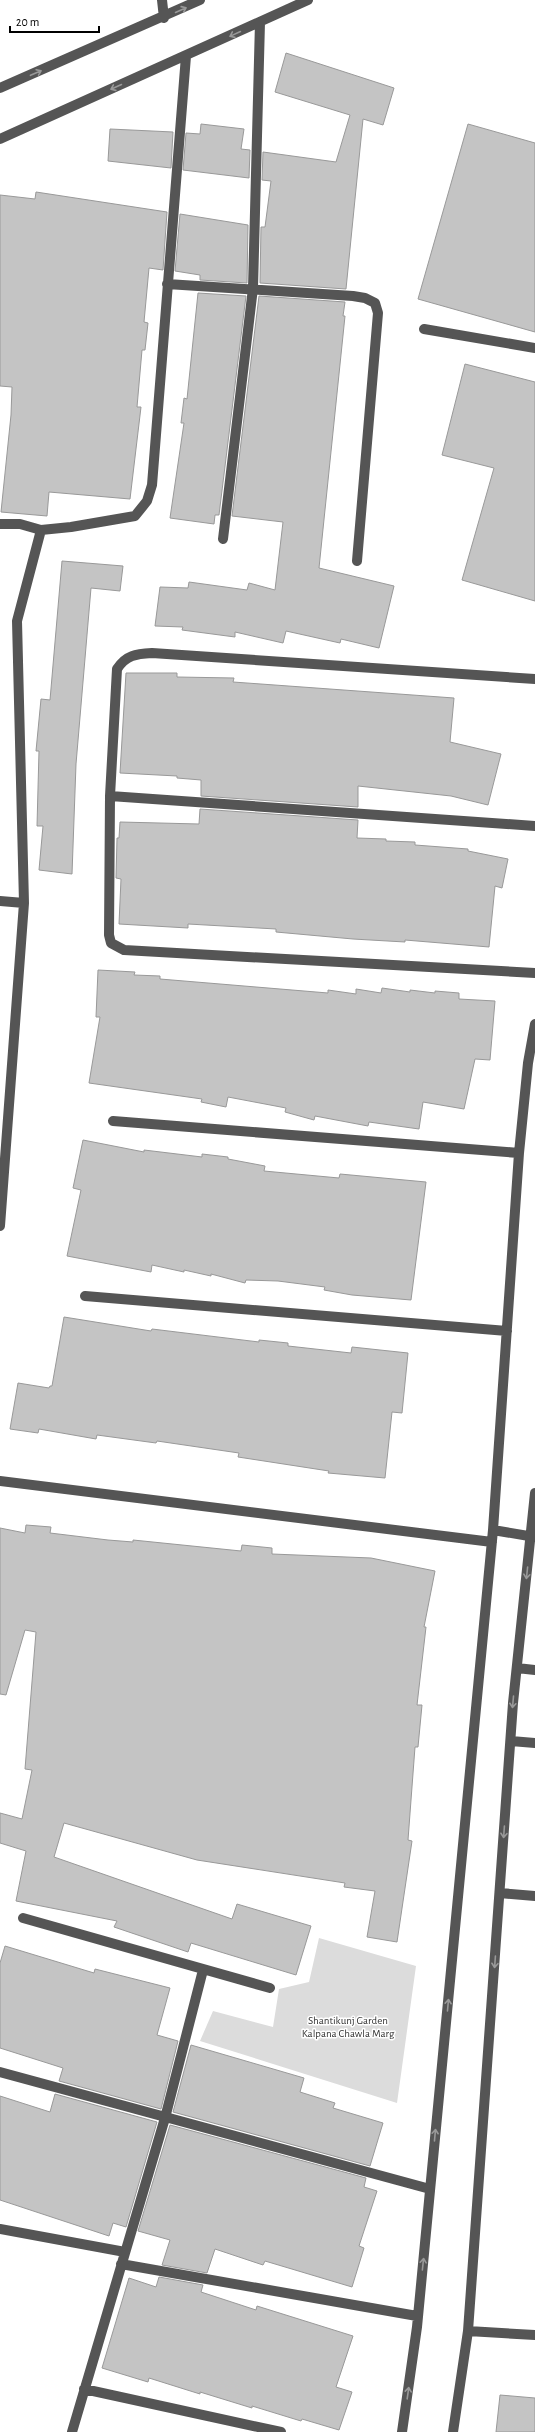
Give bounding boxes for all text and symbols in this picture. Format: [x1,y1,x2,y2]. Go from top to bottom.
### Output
one-way arrow [175,6,187,14]
scale bar [10,8,99,34]
text: 20 m [16,16,39,28]
one-way arrow [229,31,241,38]
one-way arrow [29,69,41,76]
one-way arrow [110,84,122,91]
one-way arrow [523,1566,530,1579]
one-way arrow [510,1695,517,1708]
one-way arrow [501,1825,508,1838]
one-way arrow [491,1955,498,1968]
one-way arrow [444,1999,451,2012]
park label: Shantikunj Garden Kalpana Chawla Marg [302,2015,395,2039]
one-way arrow [432,2129,439,2142]
one-way arrow [419,2258,426,2271]
one-way arrow [404,2387,412,2400]

